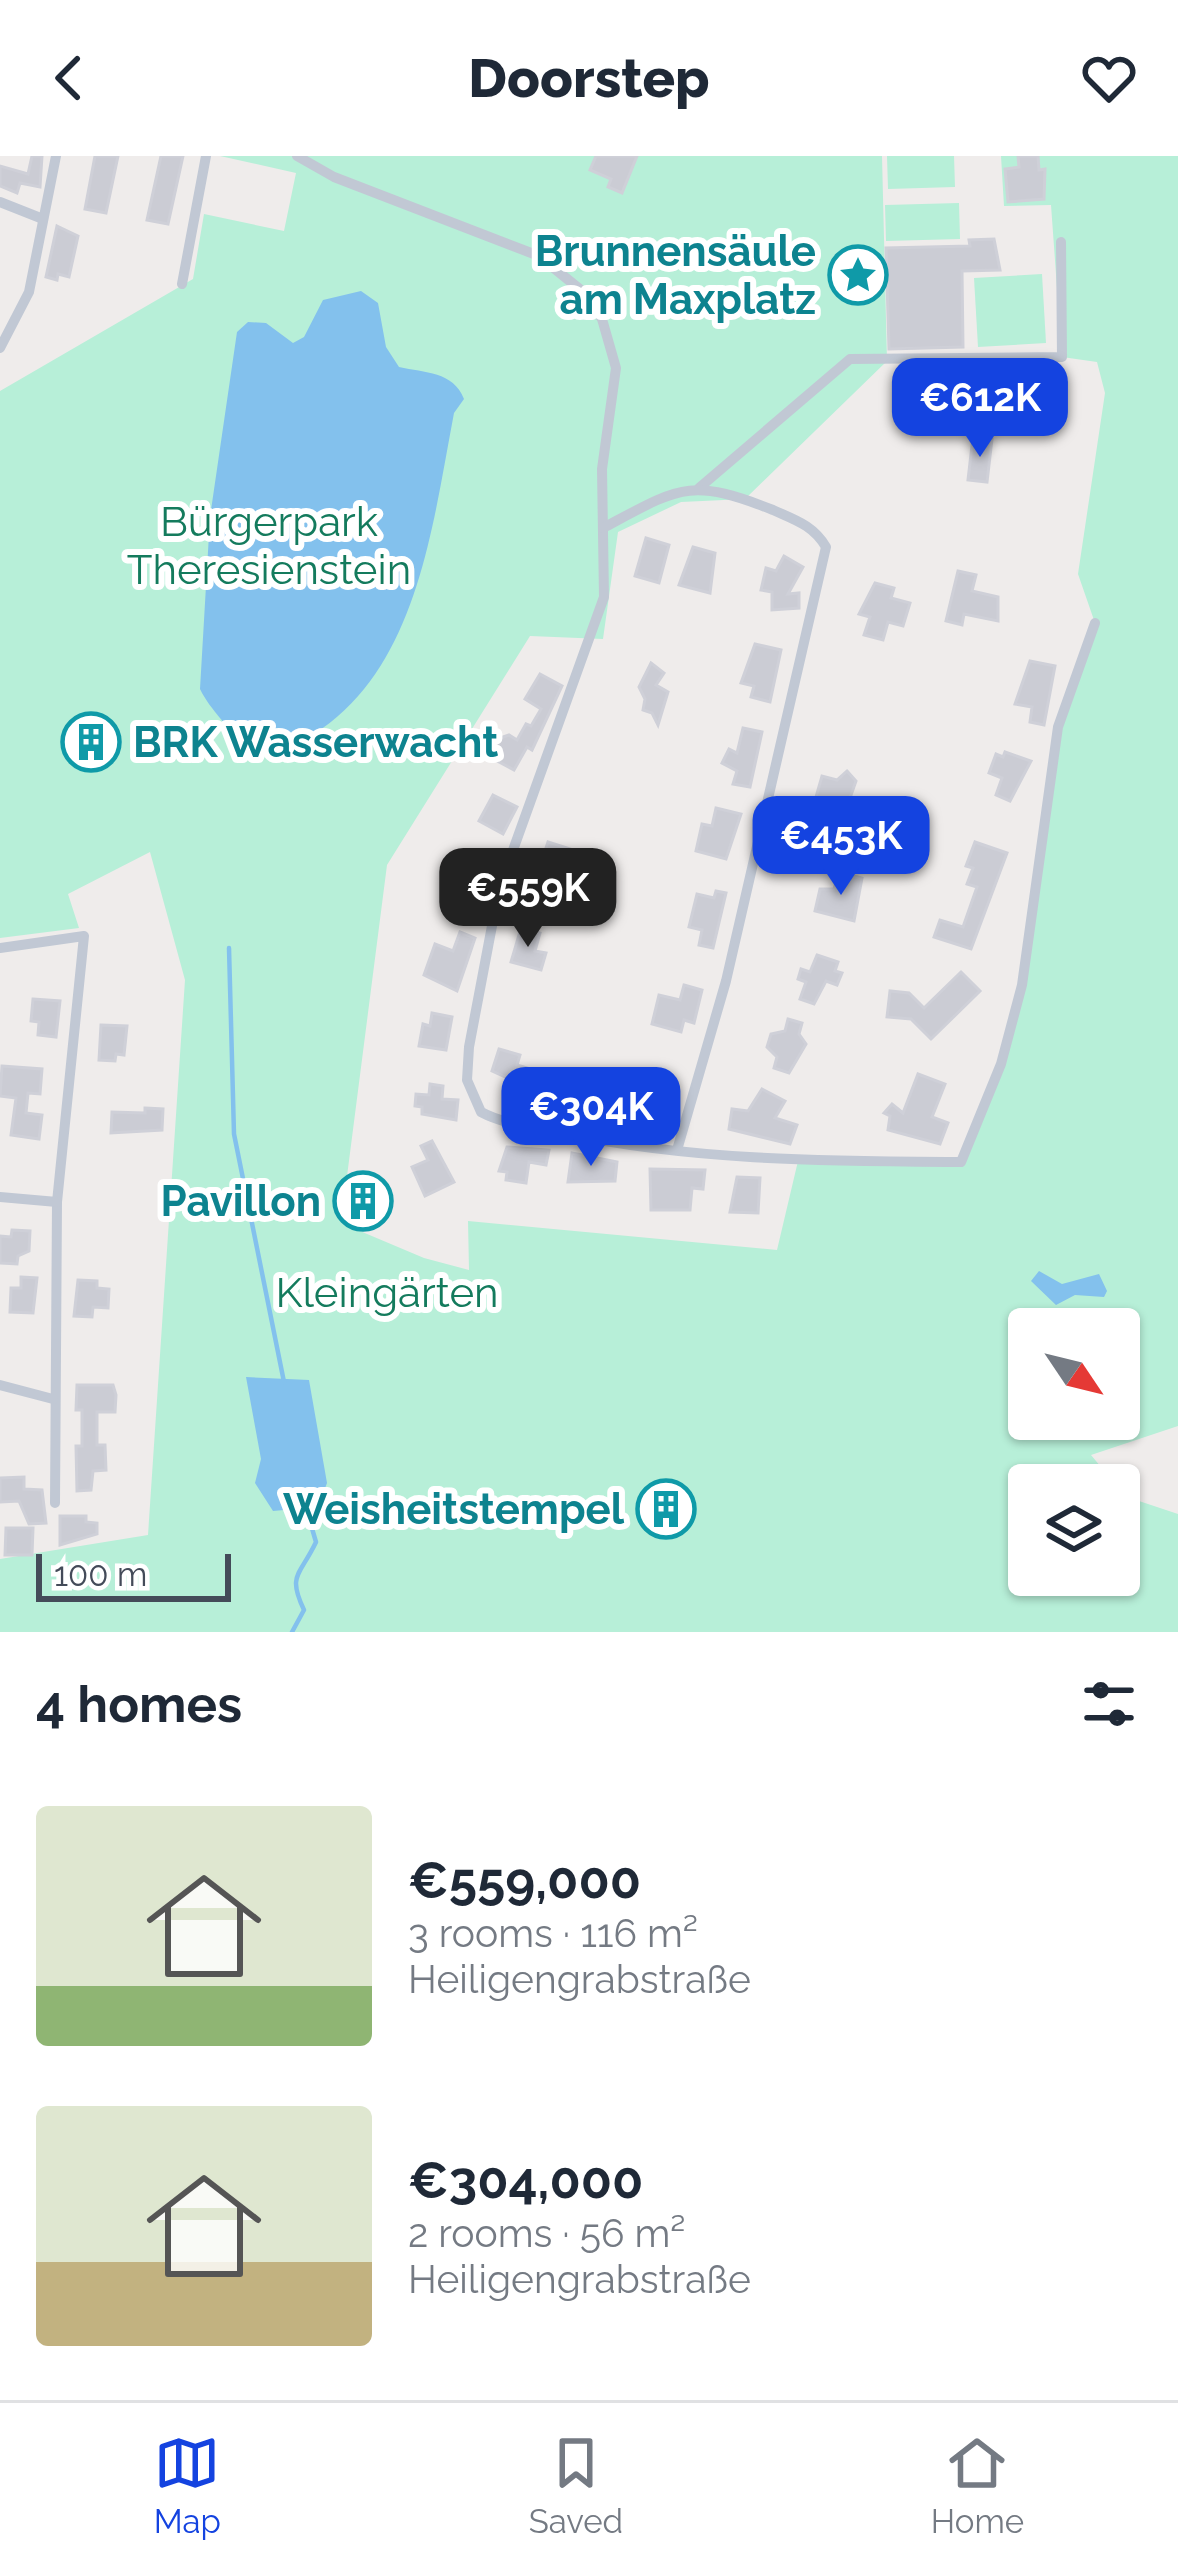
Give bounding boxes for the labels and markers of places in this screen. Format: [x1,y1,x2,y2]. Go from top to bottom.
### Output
place label: Brunnensäule am Maxplatz [535,227,816,324]
place icon: Brunnensäule am Maxplatz [827,244,889,306]
pin: €612K [896,358,1064,460]
building icon: BRK Wasserwacht [60,711,122,773]
place label: BRK Wasserwacht [133,718,498,767]
pin: €453K [757,796,925,898]
pin: €559K [444,848,612,950]
pin: €304K [507,1067,675,1169]
building icon: Pavillon [332,1170,394,1232]
place label: Pavillon [161,1177,321,1226]
building icon: Weisheitstempel [635,1478,697,1540]
place label: Weisheitstempel [283,1485,625,1534]

